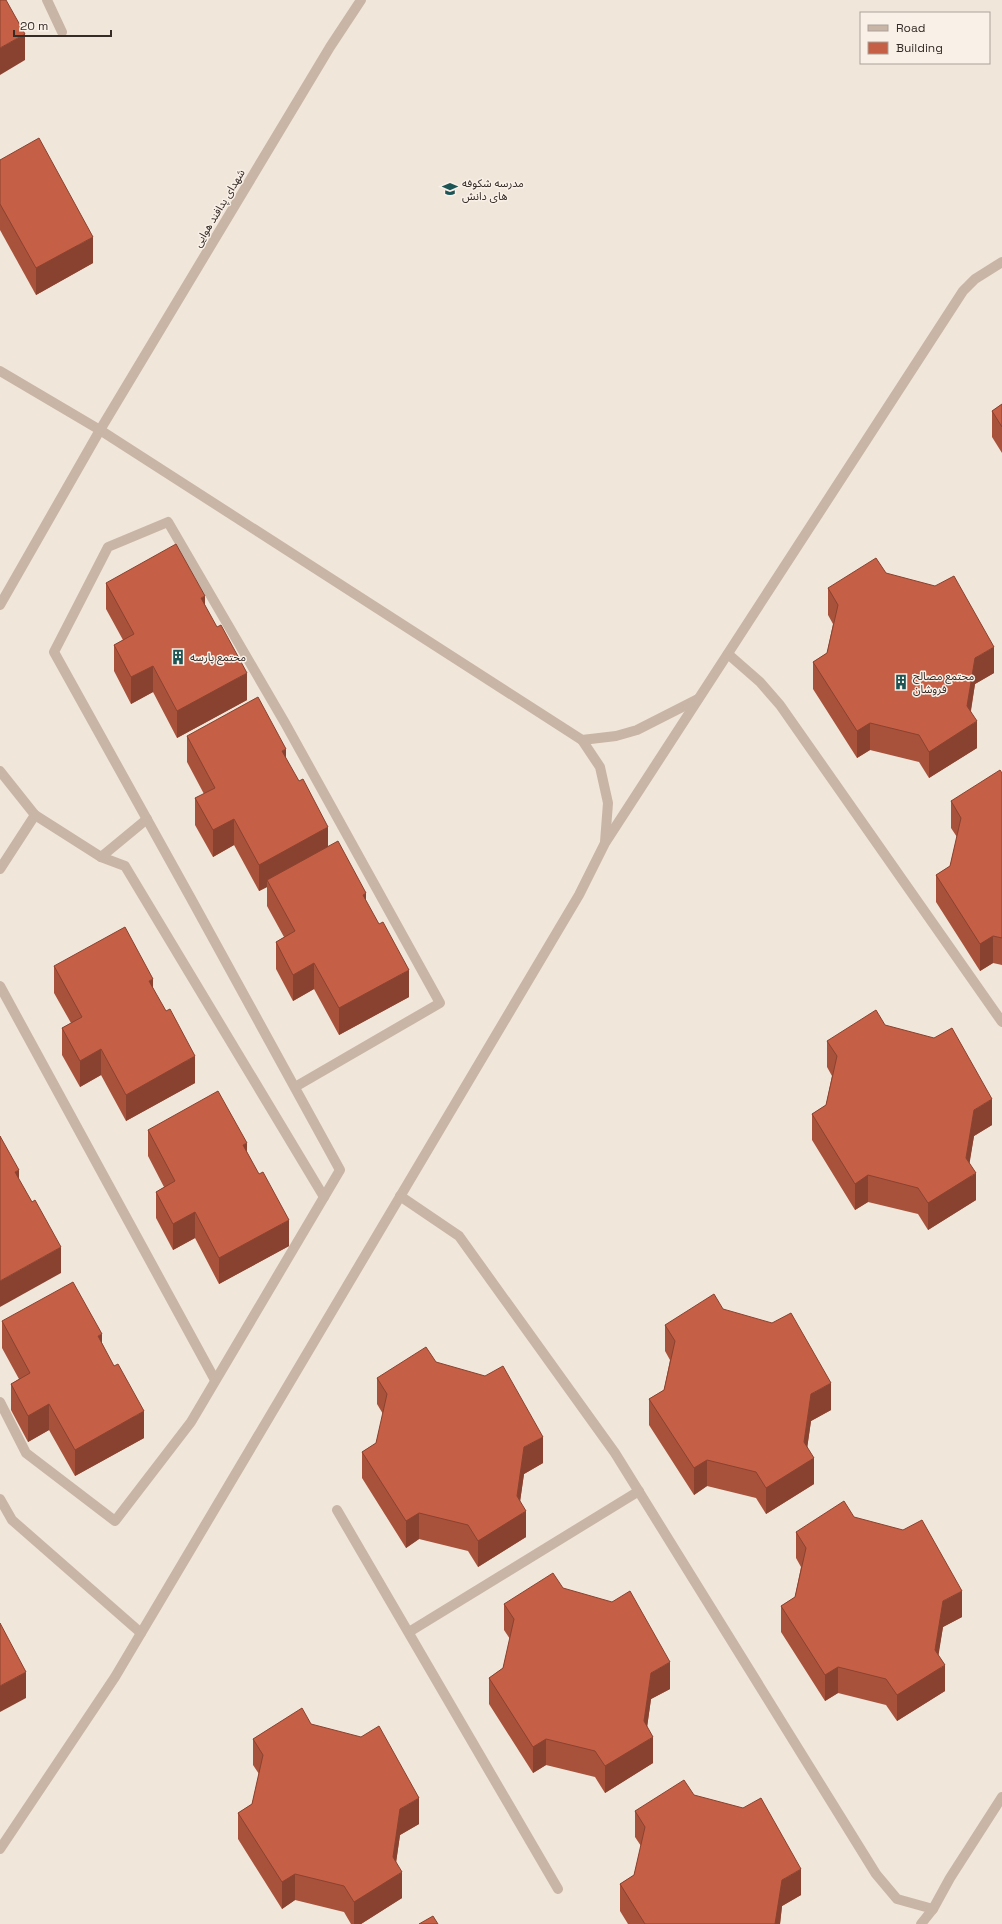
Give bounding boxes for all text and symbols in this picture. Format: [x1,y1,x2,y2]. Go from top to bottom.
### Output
scale bar [14,12,111,38]
legend [860,12,990,64]
text: 20 m [20,18,48,34]
text: Road [896,20,925,36]
text: Building [896,40,943,56]
street label: شهدای پدافند هوایی [190,166,249,250]
place label: مدرسه شکوفه های دانش [462,176,524,203]
school or university icon: مدرسه شکوفه های دانش [441,180,459,198]
building icon: محتمع پارسه [169,648,187,666]
place label: محتمع پارسه [190,650,246,665]
place label: محتمع مصالح فروشان [913,669,975,696]
building icon: محتمع مصالح فروشان [892,673,910,691]

